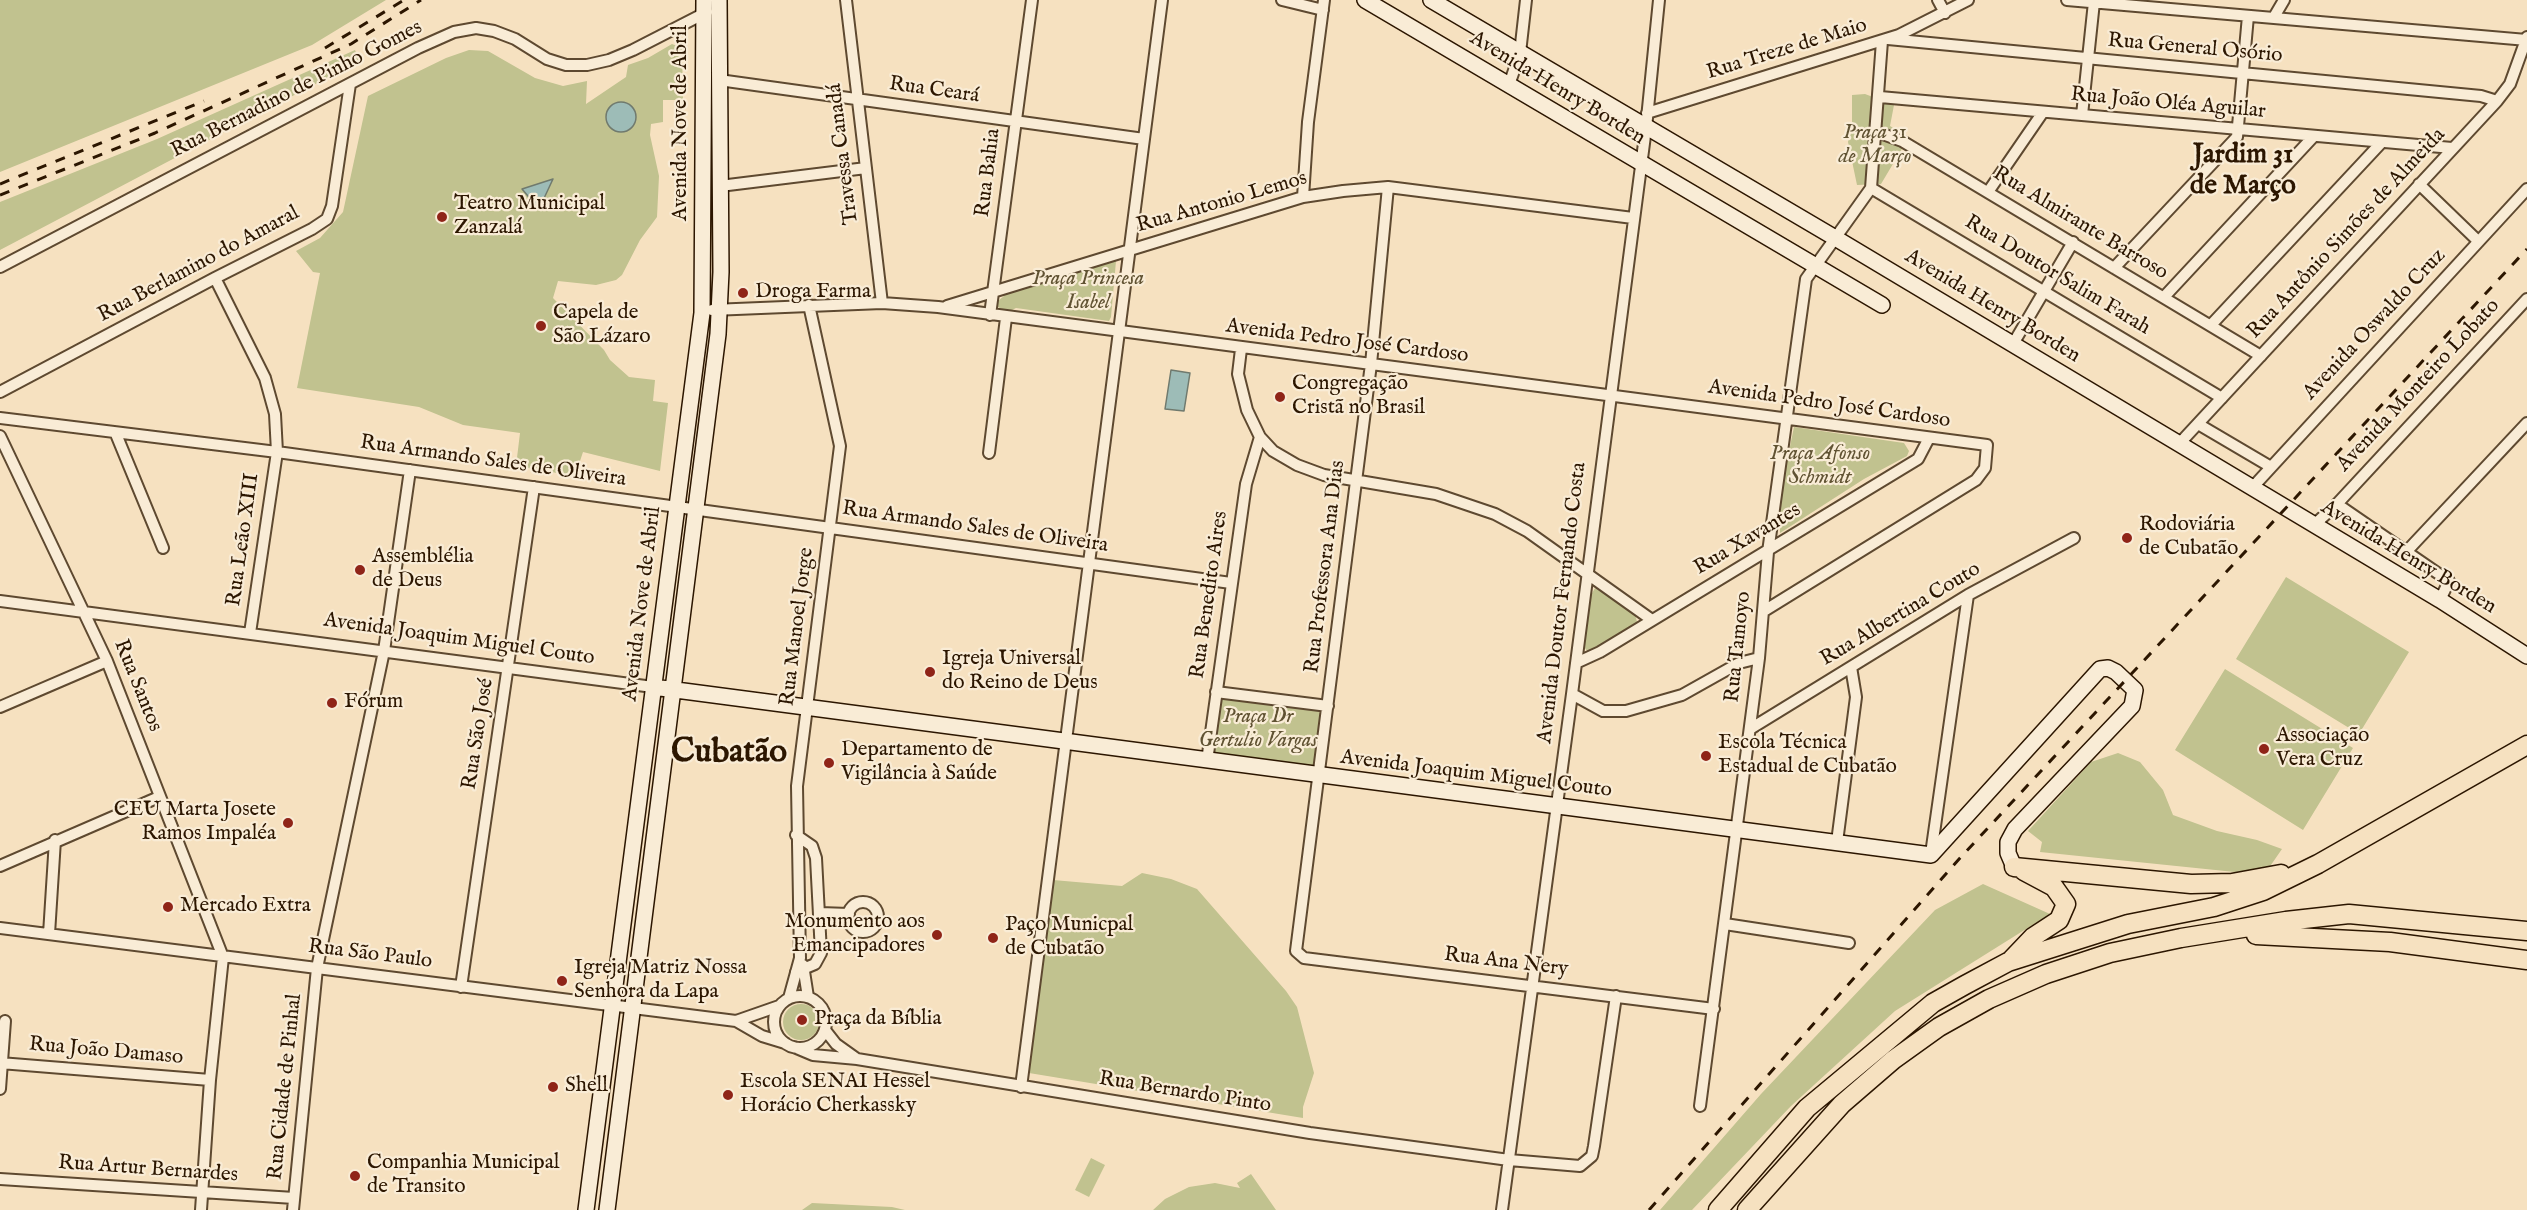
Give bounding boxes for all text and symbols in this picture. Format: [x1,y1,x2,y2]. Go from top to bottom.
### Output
street label: Rua Treze de Maio [1704,14,1870,86]
street label: Rua Bernadino de Pinho Gomes [167,16,427,164]
street label: Avenida Nove de Abril [669,25,695,221]
street label: Avenida Henry Borden [1465,27,1649,151]
street label: Rua General Osório [2107,29,2283,69]
street label: Rua Ceará [887,72,981,110]
street label: Travessa Canadá [823,82,865,226]
street label: Rua João Oléa Aguilar [2069,83,2267,125]
park label: Praça 31 de Março [1839,121,1911,171]
street label: Rua Antônio Simões de Almeida [2243,123,2451,345]
street label: Rua Bahia [971,127,1007,219]
district label: Jardim 31 de Março [2190,140,2296,203]
street label: Rua Almirante Barroso [1988,162,2172,286]
street label: Rua Antonio Lemos [1134,167,1310,239]
place label: Teatro Municipal Zanzalá [454,192,605,242]
street label: Rua Berlamino do Amaral [94,201,304,329]
marker: Teatro Municipal Zanzalá [435,210,449,224]
street label: Rua Doutor Salim Farah [1960,211,2154,341]
street label: Avenida Oswaldo Cruz [2298,244,2452,406]
street label: Avenida Henry Borden [1900,245,2084,369]
park label: Praça Princesa Isabel [1032,267,1144,317]
place label: Droga Farma [755,280,871,306]
marker: Droga Farma [736,286,750,300]
street label: Avenida Monteiro Lobato [2332,294,2506,478]
place label: Capela de São Lázaro [553,301,651,351]
street label: Avenida Pedro José Cardoso [1224,315,1470,369]
marker: Capela de São Lázaro [534,319,548,333]
place label: Congregação Cristã no Brasil [1292,372,1425,422]
street label: Avenida Pedro José Cardoso [1706,376,1952,434]
marker: Congregação Cristã no Brasil [1273,390,1287,404]
street label: Rua Armando Sales de Oliveira [358,431,628,493]
park label: Praça Afonso Schmidt [1770,442,1870,492]
street label: Rua Professora Ana Dias [1300,459,1352,675]
street label: Avenida Doutor Fernando Costa [1533,461,1593,745]
street label: Rua Leão XIII [222,472,266,608]
street label: Avenida Henry Borden [2316,496,2500,620]
street label: Rua Armando Sales de Oliveira [840,497,1110,559]
street label: Rua Xavantes [1690,498,1806,582]
street label: Avenida Nove de Abril [619,505,667,703]
street label: Rua Benedito Aires [1186,510,1234,680]
place label: Rodoviária de Cubatão [2139,513,2238,563]
marker: Rodoviária de Cubatão [2120,531,2134,545]
place label: Assemblélia de Deus [372,545,474,595]
street label: Rua Manoel Jorge [776,546,820,708]
street label: Rua Albertina Couto [1816,557,1986,673]
marker: Assemblélia de Deus [353,563,367,577]
street label: Rua Tamoyo [1721,590,1757,704]
street label: Avenida Joaquim Miguel Couto [322,608,596,672]
street label: Rua Santos [107,636,167,736]
place label: Igreja Universal do Reino de Deus [942,647,1098,697]
marker: Igreja Universal do Reino de Deus [923,665,937,679]
street label: Rua São José [458,676,500,792]
place label: Fórum [344,690,403,716]
marker: Fórum [325,696,339,710]
park label: Praça Dr Gertulio Vargas [1199,705,1317,755]
place label: Associação Vera Cruz [2276,724,2369,774]
place label: Escola Técnica Estadual de Cubatão [1718,731,1897,781]
district label: Cubatão [671,734,787,774]
place label: Departamento de Vigilância à Saúde [841,738,997,788]
marker: Associação Vera Cruz [2257,742,2271,756]
street label: Avenida Joaquim Miguel Couto [1339,746,1613,804]
marker: Escola Técnica Estadual de Cubatão [1699,749,1713,763]
marker: Departamento de Vigilância à Saúde [822,756,836,770]
place label: CEU Marta Josete Ramos Impaléa [114,798,276,848]
marker: CEU Marta Josete Ramos Impaléa [281,816,295,830]
place label: Mercado Extra [180,894,311,920]
marker: Mercado Extra [161,900,175,914]
place label: Monumento aos Emancipadores [785,910,925,960]
place label: Paço Municpal de Cubatão [1005,913,1133,963]
marker: Monumento aos Emancipadores [930,928,944,942]
marker: Paço Municpal de Cubatão [986,931,1000,945]
street label: Rua São Paulo [306,935,434,975]
street label: Rua Ana Nery [1443,943,1569,983]
place label: Igreja Matriz Nossa Senhora da Lapa [574,956,747,1006]
marker: Igreja Matriz Nossa Senhora da Lapa [555,974,569,988]
street label: Rua Cidade de Pinhal [264,993,308,1181]
place label: Praça da Bíblia [814,1007,941,1033]
marker: Praça da Bíblia [795,1013,809,1027]
street label: Rua João Damaso [28,1033,184,1071]
street label: Rua Bernardo Pinto [1097,1067,1273,1119]
place label: Escola SENAI Hessel Horácio Cherkassky [740,1070,930,1120]
place label: Shell [565,1074,608,1100]
marker: Shell [546,1080,560,1094]
marker: Escola SENAI Hessel Horácio Cherkassky [721,1088,735,1102]
street label: Rua Artur Bernardes [57,1151,239,1189]
place label: Companhia Municipal de Transito [367,1151,560,1201]
marker: Companhia Municipal de Transito [348,1169,362,1183]

